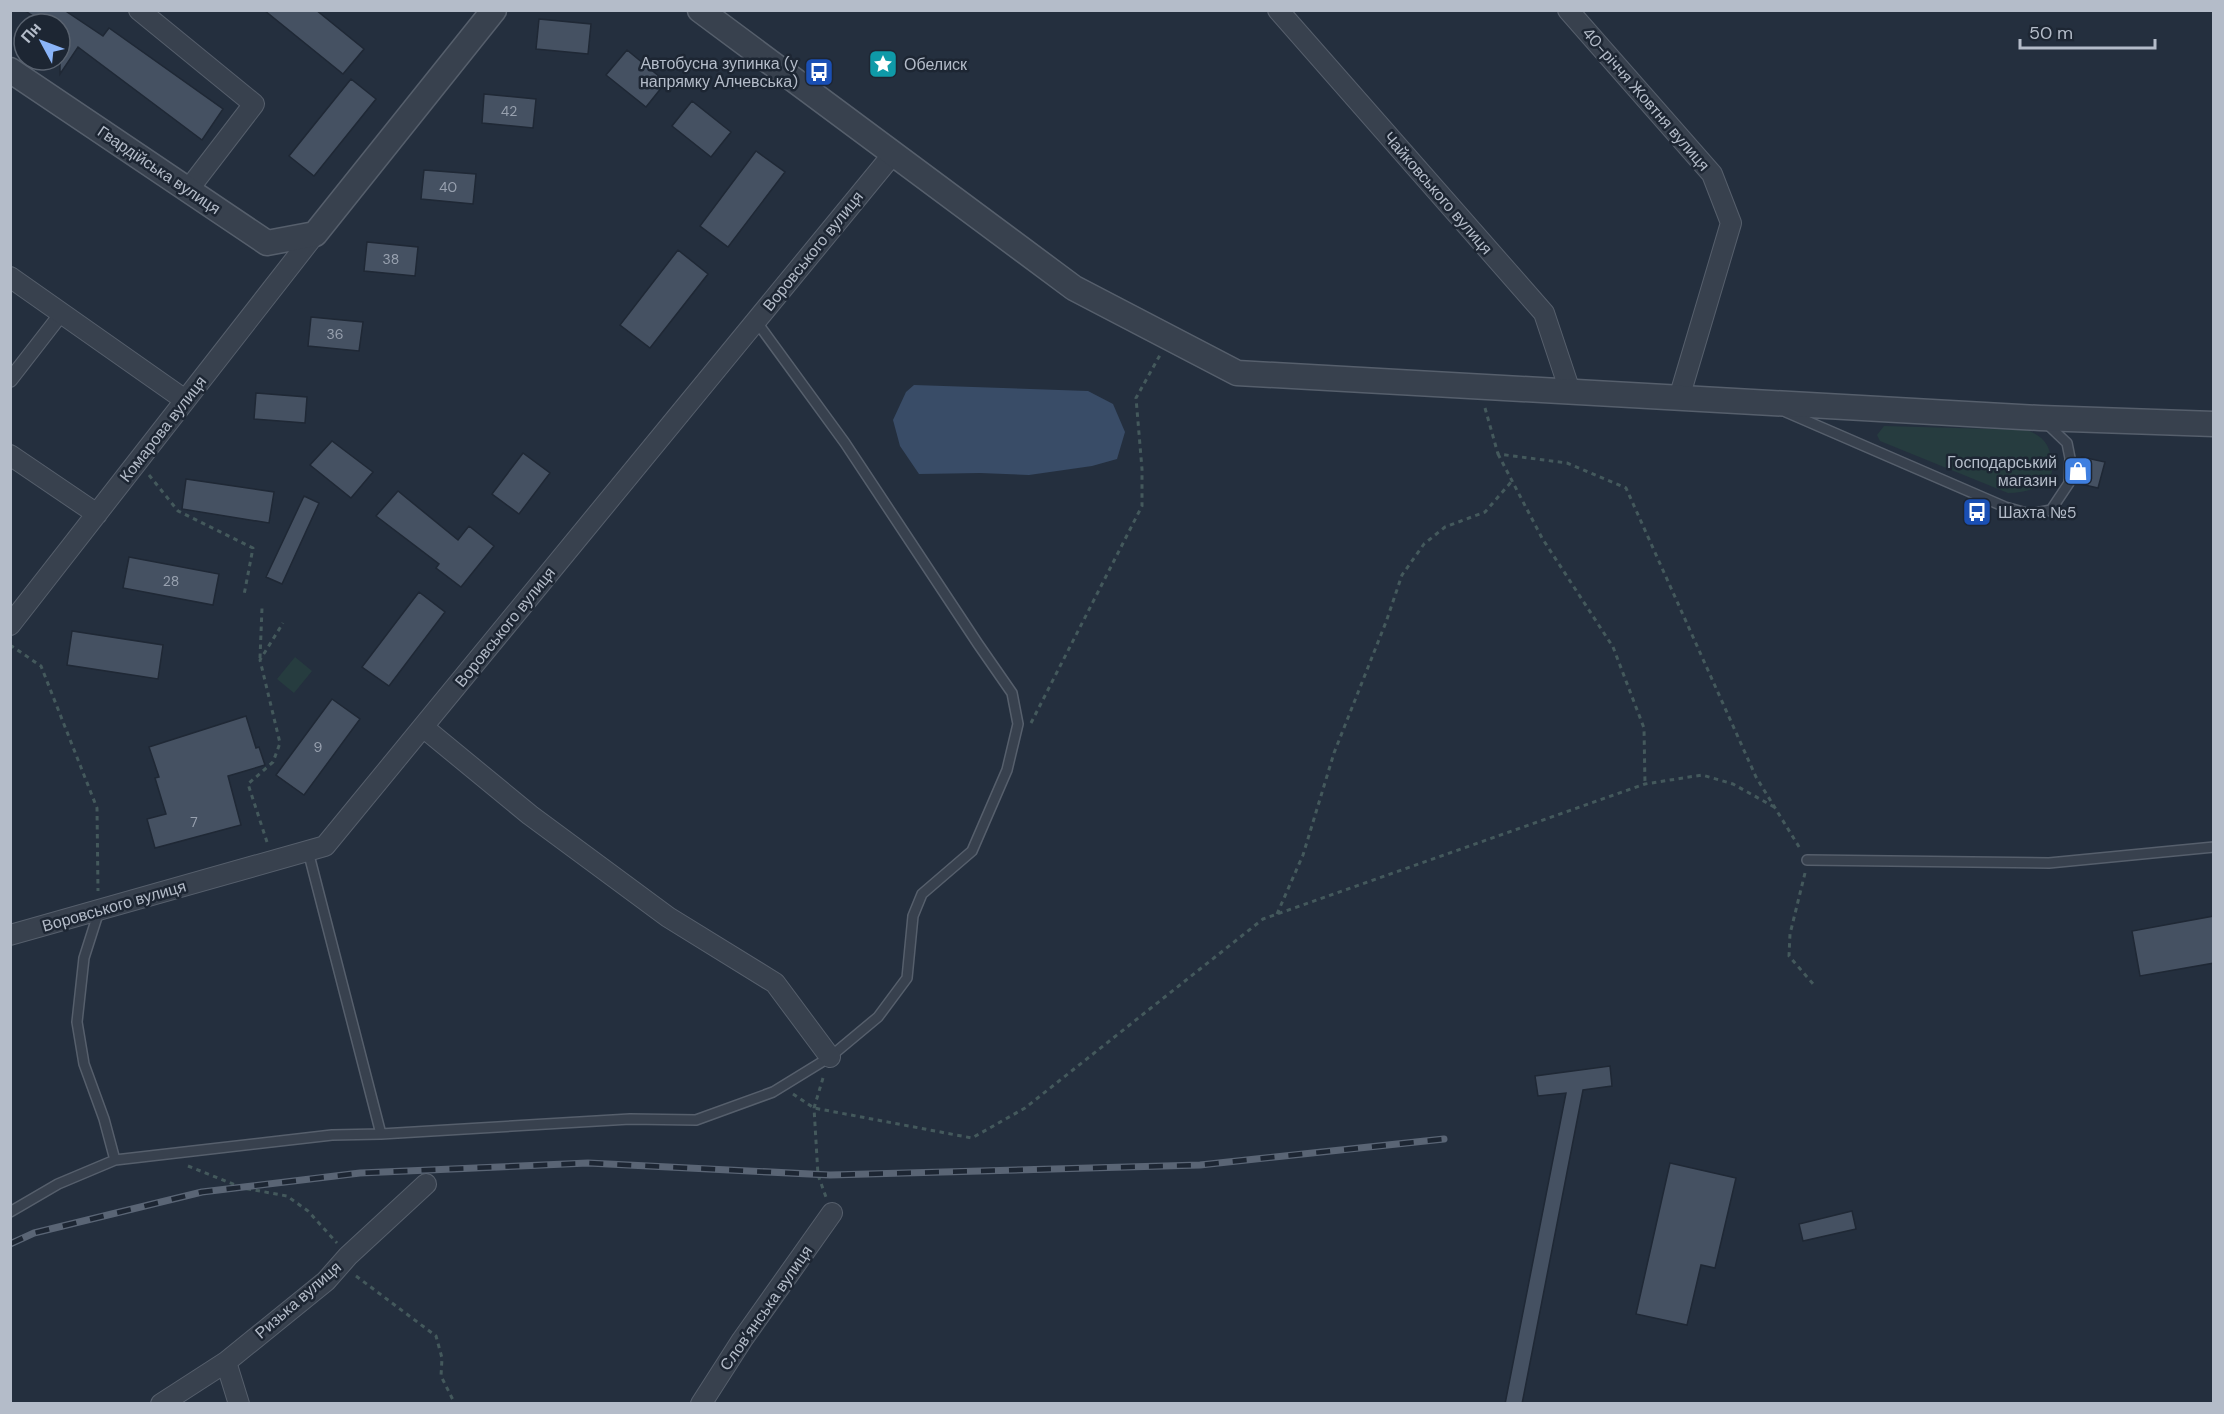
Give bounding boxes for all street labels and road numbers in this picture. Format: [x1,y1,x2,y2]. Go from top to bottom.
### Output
street label: 40-річчя Жовтня вулиця [1578,23,1714,175]
street label: Гвардійська вулиця [93,121,225,219]
street label: Чайковського вулиця [1379,127,1497,259]
street label: Воровського вулиця [758,187,868,315]
street label: Комарова вулиця [115,372,211,486]
street label: Воровського вулиця [450,563,560,691]
street label: Воровського вулиця [40,875,188,937]
street label: Слов’янська вулиця [715,1241,817,1375]
street label: Ризька вулиця [250,1257,346,1343]

